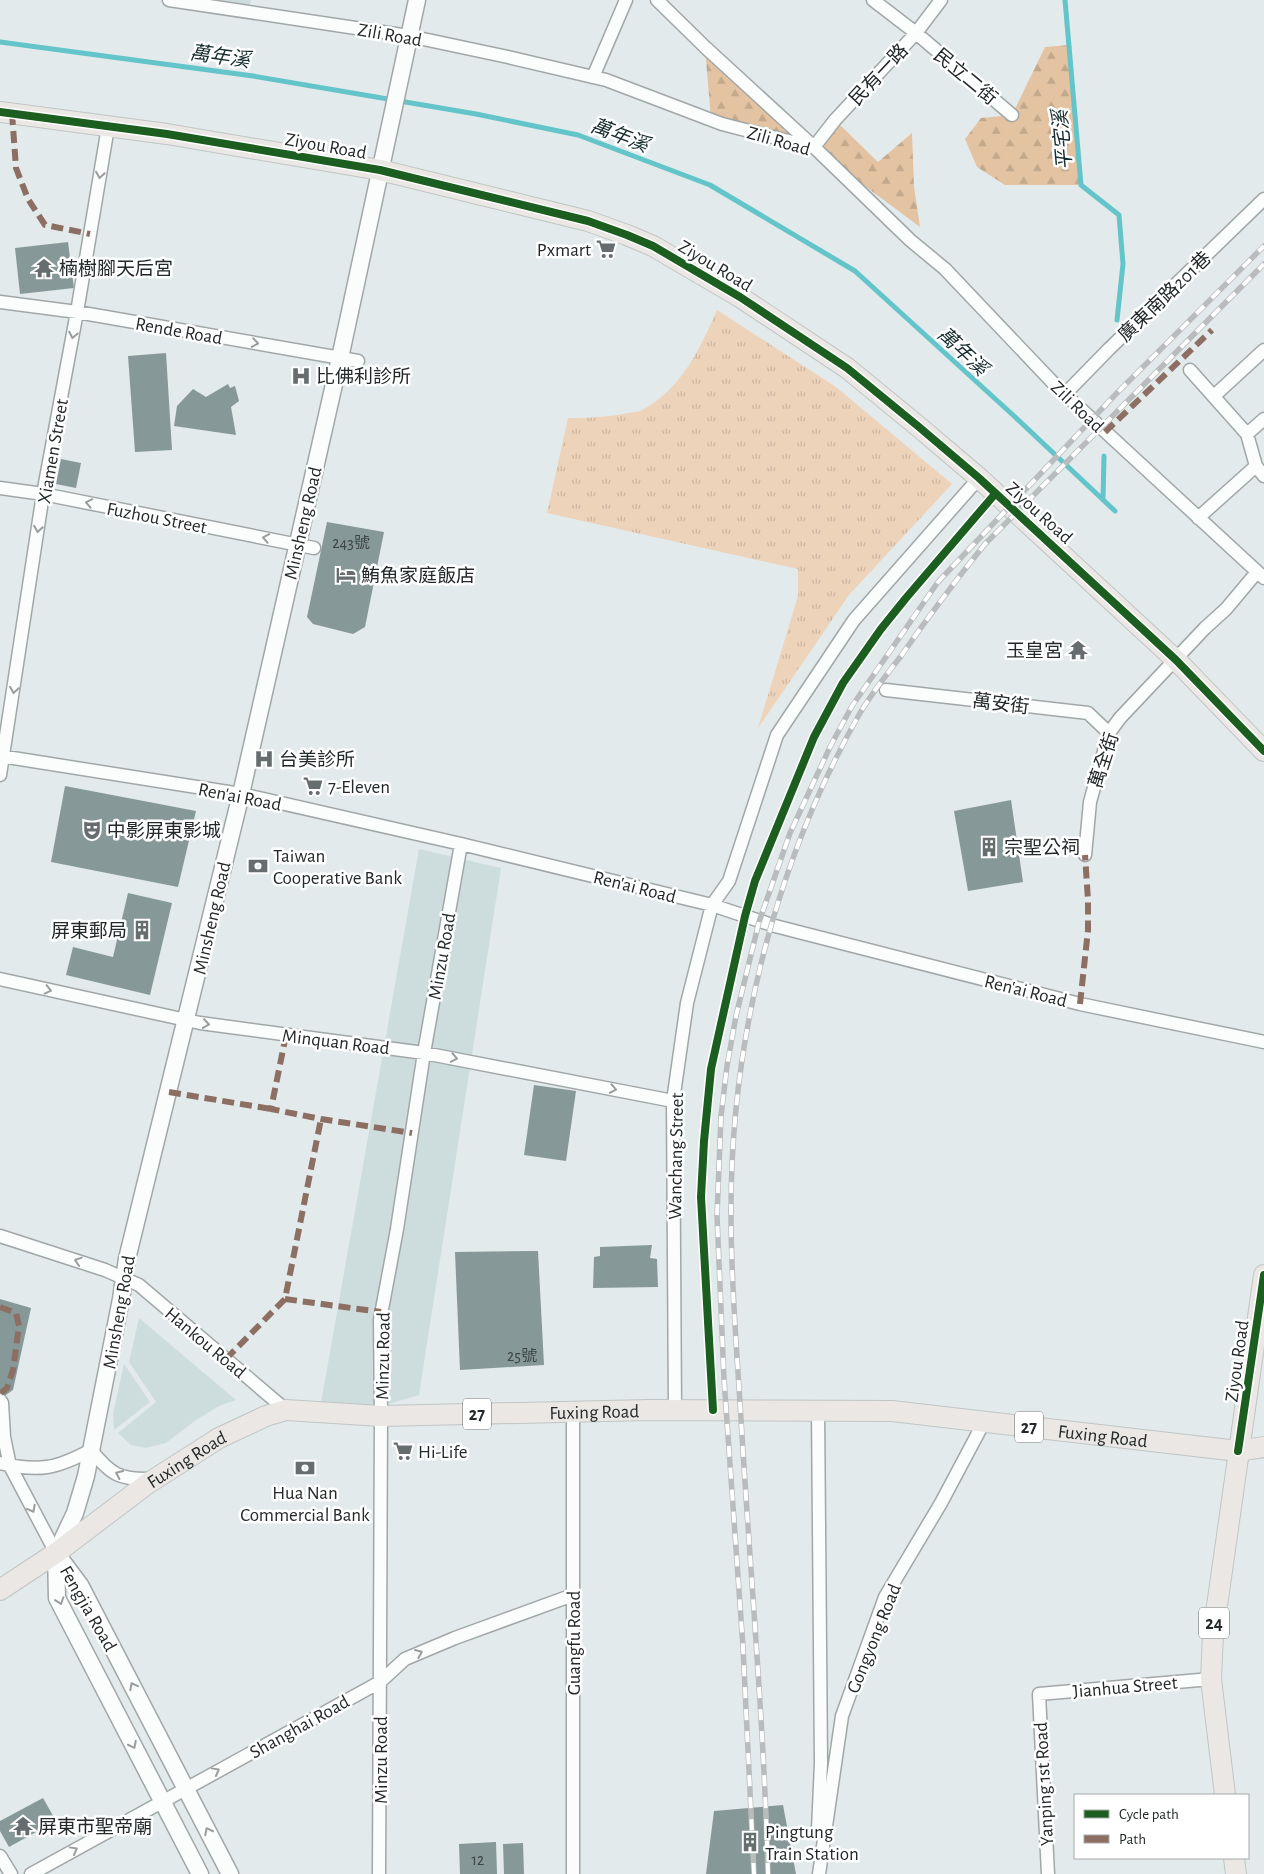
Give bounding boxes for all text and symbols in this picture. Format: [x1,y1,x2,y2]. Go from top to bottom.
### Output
street label: Zili Road [356,20,423,50]
street label: 民有一路 [845,40,912,109]
water label: 萬年溪 [189,42,254,71]
street label: 民立二街 [930,44,1002,109]
water label: 平宅溪 [1049,106,1076,171]
water label: 萬年溪 [588,115,654,157]
street label: Zili Road [745,123,813,160]
street label: Ziyou Road [284,130,368,163]
one-way arrow [96,170,106,179]
street label: Ziyou Road [675,237,756,296]
supermarket icon: Pxmart [595,238,617,260]
place label: Pxmart [537,241,591,260]
street label: 廣東南路201巷 [1114,247,1215,346]
temple icon: 楠樹腳天后宮 [33,257,55,279]
place label: 楠樹腳天后宮 [59,258,173,279]
street label: Rende Road [134,314,224,348]
water label: 萬年溪 [934,323,994,382]
one-way arrow [68,331,79,339]
one-way arrow [251,338,260,348]
hospital icon: 比佛利診所 [290,365,312,387]
place label: 比佛利診所 [316,366,411,387]
street label: Zili Road [1047,378,1107,437]
street label: Xiamen Street [35,397,72,505]
street label: Minsheng Road [281,465,326,582]
street label: Ziyou Road [1002,478,1076,548]
one-way arrow [85,499,94,509]
street label: Fuzhou Street [105,499,208,537]
one-way arrow [33,526,44,534]
one-way arrow [261,534,270,544]
house number: 243號 [332,535,370,551]
hotel icon: 鮪魚家庭飯店 [335,564,357,586]
place label: 鮪魚家庭飯店 [361,565,475,586]
temple icon: 玉皇宮 [1067,639,1089,661]
place label: 玉皇宮 [1006,640,1063,661]
one-way arrow [9,686,19,694]
street label: 萬安街 [971,690,1031,717]
street label: 萬全街 [1085,730,1122,791]
hospital icon: 台美診所 [253,748,275,770]
place label: 台美診所 [279,749,355,770]
supermarket icon: 7-Eleven [302,775,324,797]
place label: 7-Eleven [328,778,390,797]
street label: Ren'ai Road [196,780,283,815]
theatre icon: 中影屏東影城 [81,819,103,841]
place label: 中影屏東影城 [107,821,221,841]
building icon: 宗聖公祠 [978,836,1000,858]
place label: 宗聖公祠 [1004,837,1080,858]
place label: Taiwan Cooperative Bank [273,847,402,888]
bank icon: Taiwan Cooperative Bank [247,855,269,877]
street label: Minsheng Road [190,860,235,977]
street label: Ren'ai Road [591,868,678,907]
street label: Minzu Road [425,911,459,1001]
building icon: 屏東郵局 [131,919,153,941]
place label: 屏東郵局 [51,921,127,941]
street label: Ren'ai Road [982,972,1069,1011]
one-way arrow [43,984,52,995]
one-way arrow [203,1018,211,1029]
street label: Minquan Road [281,1026,391,1059]
one-way arrow [449,1053,458,1063]
one-way arrow [609,1083,618,1094]
street label: Wanchang Street [666,1092,687,1220]
street label: Minsheng Road [100,1254,139,1371]
one-way arrow [74,1257,83,1267]
street label: Hankou Road [161,1304,249,1382]
street label: Minzu Road [373,1312,394,1400]
street label: Ziyou Road [1222,1319,1253,1403]
house number: 25號 [507,1348,537,1364]
road number: 27 [463,1398,491,1430]
street label: Fuxing Road [549,1402,640,1423]
road number: 27 [1015,1411,1043,1442]
street label: Fuxing Road [1057,1422,1149,1451]
street label: Fuxing Road [144,1428,229,1492]
supermarket icon: Hi-Life [392,1440,414,1462]
place label: Hi-Life [418,1443,468,1462]
bank icon: Hua Nan Commercial Bank [294,1457,316,1479]
one-way arrow [115,1470,124,1481]
place label: Hua Nan Commercial Bank [240,1484,370,1525]
one-way arrow [26,1503,36,1512]
street label: Fengjia Road [56,1563,120,1655]
street label: Gongyong Road [844,1581,905,1696]
street label: Guangfu Road [565,1590,584,1695]
one-way arrow [54,1596,64,1605]
road number: 24 [1199,1608,1229,1639]
one-way arrow [414,1649,423,1660]
street label: Jianhua Street [1072,1673,1178,1702]
one-way arrow [129,1683,139,1692]
street label: Shanghai Road [247,1692,353,1762]
street label: Minzu Road [372,1716,391,1804]
street label: Yanping 1st Road [1032,1721,1057,1846]
one-way arrow [127,1740,137,1749]
one-way arrow [210,1767,219,1777]
legend [1074,1794,1249,1859]
text: Cycle path [1119,1807,1179,1822]
temple icon: 屏東市聖帝廟 [12,1815,34,1837]
place label: 屏東市聖帝廟 [38,1816,152,1837]
place label: Pingtung Train Station [765,1823,859,1864]
one-way arrow [204,1827,214,1836]
building icon: Pingtung Train Station [739,1831,761,1853]
text: Path [1119,1832,1146,1847]
one-way arrow [68,1846,77,1856]
house number: 12 [472,1852,484,1868]

